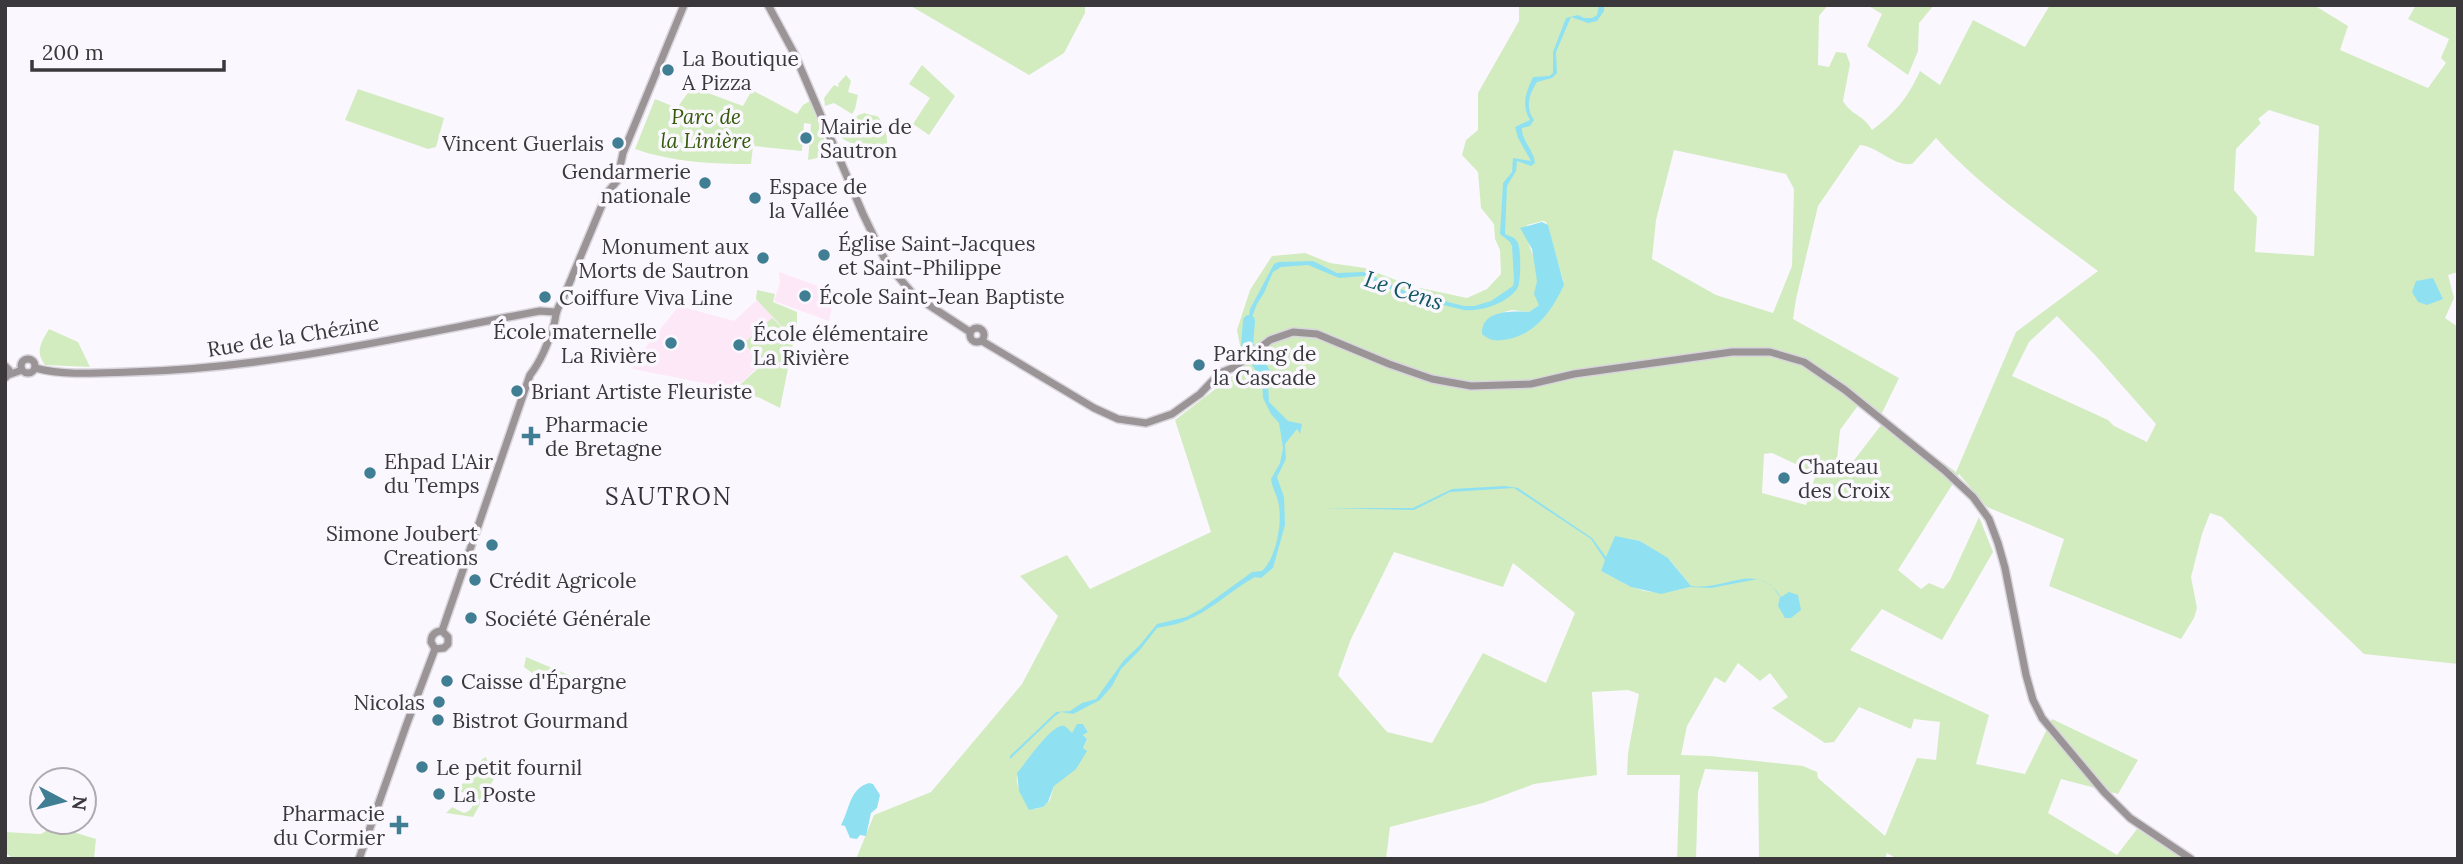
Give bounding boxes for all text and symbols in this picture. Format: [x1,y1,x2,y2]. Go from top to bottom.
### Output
scale bar [32,28,224,72]
text: 200 m [42,39,104,66]
place label: La Boutique A Pizza [681,45,799,96]
marker: La Boutique A Pizza [660,62,676,78]
park label: Parc de la Linière [661,103,751,154]
place label: Mairie de Sautron [820,113,912,164]
place label: Vincent Guerlais [441,130,604,157]
marker: Mairie de Sautron [798,130,814,146]
marker: Vincent Guerlais [610,135,626,151]
place label: Gendarmerie nationale [562,158,691,209]
place label: Espace de la Vallée [769,173,867,224]
marker: Gendarmerie nationale [697,175,713,191]
marker: Espace de la Vallée [747,190,763,206]
place label: Église Saint-Jacques et Saint-Philippe [838,230,1035,281]
place label: Monument aux Morts de Sautron [578,233,749,284]
marker: Église Saint-Jacques et Saint-Philippe [816,247,832,263]
marker: Monument aux Morts de Sautron [755,250,771,266]
water label: Le Cens [1361,264,1447,316]
place label: École Saint-Jean Baptiste [819,283,1065,310]
place label: Coiffure Viva Line [559,284,733,311]
marker: École Saint-Jean Baptiste [797,288,813,304]
marker: Coiffure Viva Line [537,289,553,305]
street label: Rue de la Chézine [205,309,381,363]
place label: École maternelle La Rivière [493,318,657,369]
place label: École élémentaire La Rivière [753,320,928,371]
marker: École maternelle La Rivière [663,335,679,351]
marker: École élémentaire La Rivière [731,337,747,353]
place label: Parking de la Cascade [1213,340,1316,391]
marker: Parking de la Cascade [1191,357,1207,373]
place label: Briant Artiste Fleuriste [531,378,752,405]
marker: Briant Artiste Fleuriste [509,383,525,399]
place label: Pharmacie de Bretagne [545,411,662,462]
marker: Pharmacie de Bretagne [523,428,539,444]
place label: Ehpad L'Air du Temps [384,448,493,499]
place label: Chateau des Croix [1798,453,1890,504]
marker: Ehpad L'Air du Temps [362,465,378,481]
marker: Chateau des Croix [1776,470,1792,486]
district label: SAUTRON [605,481,733,512]
place label: Simone Joubert Creations [326,520,479,571]
marker: Simone Joubert Creations [484,537,500,553]
place label: Crédit Agricole [489,567,637,594]
marker: Crédit Agricole [467,572,483,588]
place label: Société Générale [485,605,651,632]
marker: Société Générale [463,610,479,626]
place label: Caisse d'Épargne [461,668,627,695]
marker: Caisse d'Épargne [439,673,455,689]
place label: Nicolas [353,689,425,716]
marker: Nicolas [431,694,447,710]
place label: Bistrot Gourmand [452,707,628,734]
marker: Bistrot Gourmand [430,712,446,728]
place label: Le petit fournil [436,754,582,781]
marker: Le petit fournil [414,759,430,775]
north arrow [28,766,98,836]
place label: La Poste [453,781,536,808]
marker: La Poste [431,786,447,802]
text: N [67,794,93,812]
place label: Pharmacie du Cormier [273,800,385,851]
marker: Pharmacie du Cormier [391,817,407,833]

